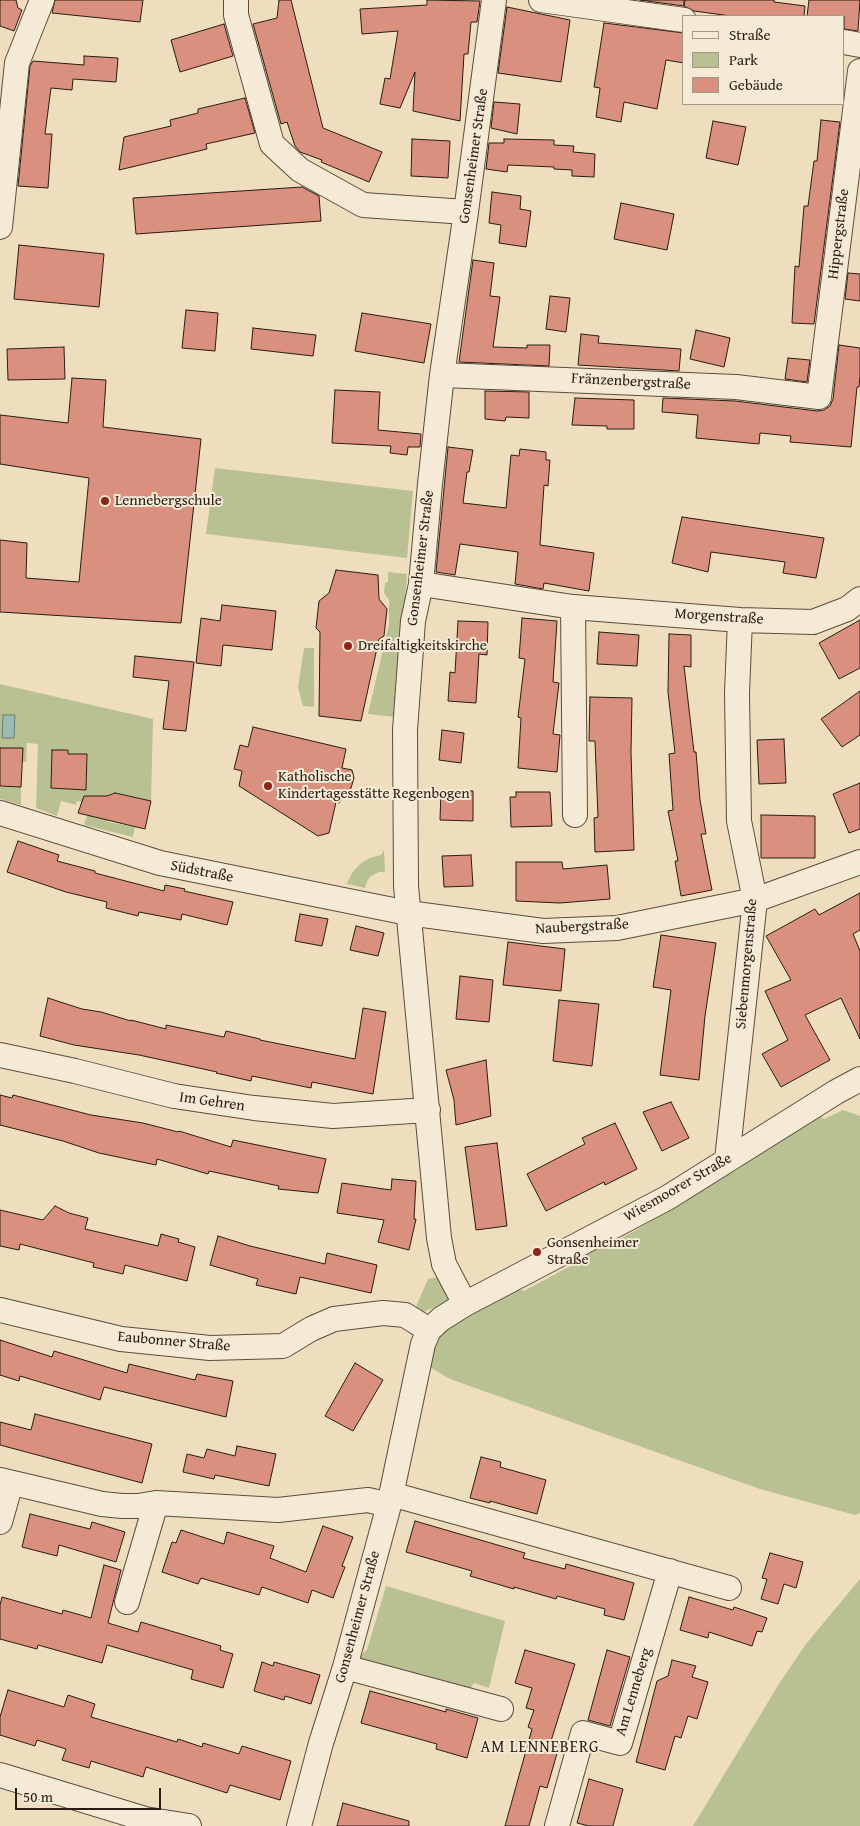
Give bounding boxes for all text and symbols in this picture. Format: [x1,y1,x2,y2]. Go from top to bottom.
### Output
legend [682,15,845,105]
text: Straße [729,24,771,45]
text: Park [729,49,758,70]
text: Gebäude [729,74,783,95]
street label: Gonsenheimer Straße [456,87,492,225]
street label: Hippergstraße [825,188,853,280]
street label: Fränzenbergstraße [571,370,691,394]
street label: Gonsenheimer Straße [404,489,438,627]
place label: Lennebergschule [115,492,222,510]
marker: Lennebergschule [99,495,111,507]
street label: Morgenstraße [674,605,764,629]
place label: Dreifaltigkeitskirche [358,637,487,655]
marker: Dreifaltigkeitskirche [342,640,354,652]
place label: Katholische Kindertagesstätte Regenbogen [278,768,470,803]
marker: Katholische Kindertagesstätte Regenbogen [262,780,274,792]
street label: Südstraße [169,857,235,887]
street label: Siebenmorgenstraße [732,898,762,1030]
street label: Naubergstraße [535,916,629,938]
street label: Im Gehren [178,1089,246,1115]
street label: Wiesmoorer Straße [621,1150,735,1226]
place label: Gonsenheimer Straße [547,1234,638,1269]
marker: Gonsenheimer Straße [531,1246,543,1258]
street label: Eaubonner Straße [117,1328,231,1356]
street label: Gonsenheimer Straße [332,1549,384,1685]
street label: Am Lenneberg [612,1646,656,1738]
district label: AM LENNEBERG [479,1738,601,1758]
scale bar [18,1778,164,1810]
text: 50 m [23,1786,53,1807]

